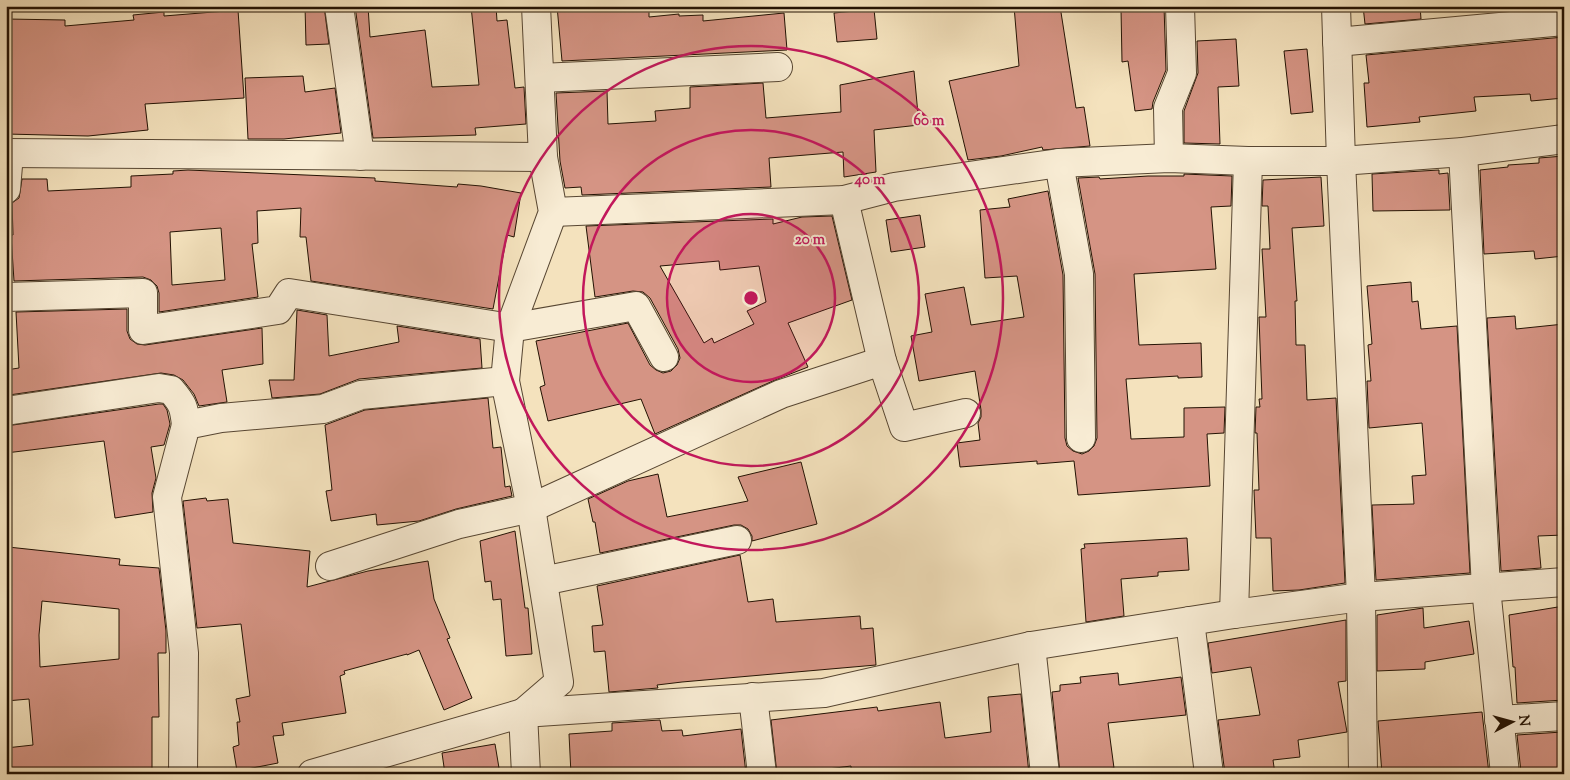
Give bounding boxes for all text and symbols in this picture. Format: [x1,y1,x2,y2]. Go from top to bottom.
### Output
text: 60 m [914,111,945,132]
text: 40 m [854,170,886,191]
text: 20 m [795,230,826,251]
centre of rings [742,289,760,307]
north arrow [1488,698,1538,748]
text: N [1512,714,1533,727]

